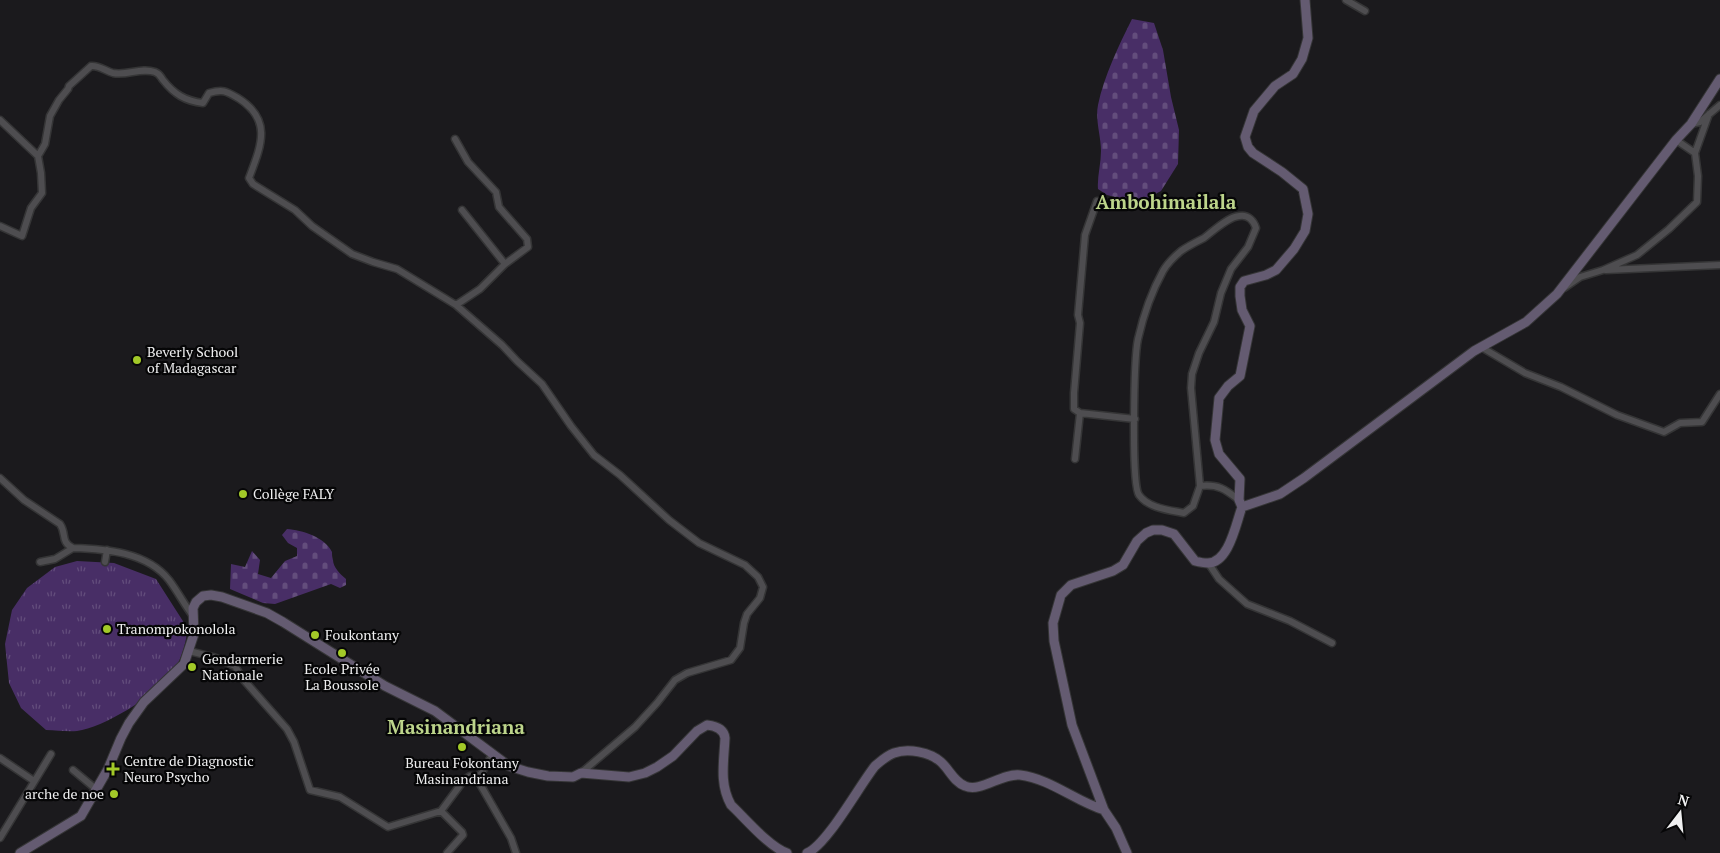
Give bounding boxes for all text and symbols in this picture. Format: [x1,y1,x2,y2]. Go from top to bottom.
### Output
district label: Ambohimailala [1096,189,1237,214]
place label: Beverly School of Madagascar [147,342,238,377]
marker: Beverly School of Madagascar [131,354,143,366]
place label: Collège FALY [253,484,335,503]
marker: Collège FALY [237,488,249,500]
place label: Tranompokonolola [117,619,236,638]
marker: Tranompokonolola [101,623,113,635]
place label: Foukontany [325,625,400,644]
marker: Foukontany [309,629,321,641]
marker: Ecole Privée La Boussole [336,647,348,659]
place label: Gendarmerie Nationale [202,649,283,684]
place label: Ecole Privée La Boussole [304,659,380,694]
marker: Gendarmerie Nationale [186,661,198,673]
district label: Masinandriana [387,714,525,739]
marker: Bureau Fokontany Masinandriana [456,741,468,753]
place label: Centre de Diagnostic Neuro Psycho [124,751,254,786]
place label: Bureau Fokontany Masinandriana [405,753,520,788]
marker: Centre de Diagnostic Neuro Psycho [106,762,120,776]
place label: arche de noe [25,784,104,803]
marker: arche de noe [108,788,120,800]
north arrow [1655,788,1705,838]
text: N [1676,789,1692,811]

